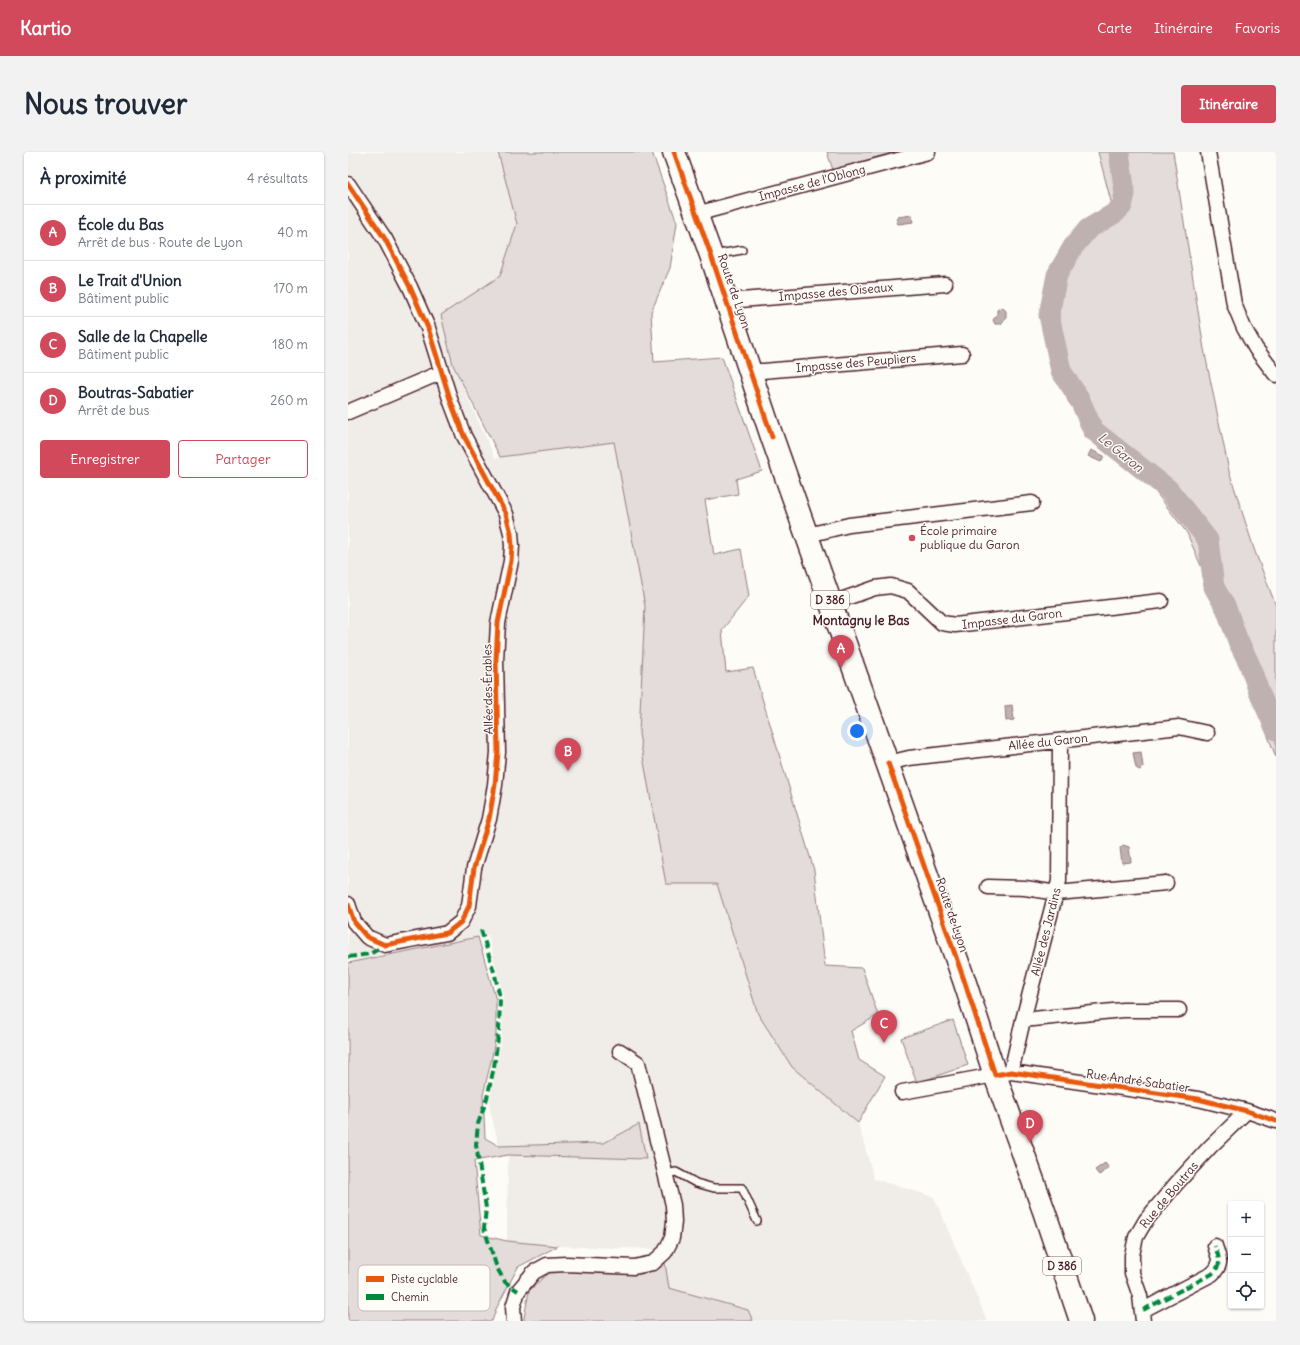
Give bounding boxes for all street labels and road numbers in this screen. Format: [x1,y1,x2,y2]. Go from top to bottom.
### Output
street label: Impasse de l'Oblong [757,161,867,204]
street label: Route de Lyon [715,252,754,330]
street label: Impasse des Oiseaux [778,279,894,304]
street label: Impasse des Peupliers [795,350,917,375]
road number: D 386 [811,591,849,609]
street label: Impasse du Garon [961,605,1063,632]
street label: Allée des Érables [479,644,496,734]
street label: Allée du Garon [1007,730,1088,753]
street label: Route de Lyon [933,876,972,954]
street label: Allée des Jardins [1027,886,1064,978]
street label: Rue André Sabatier [1085,1066,1191,1095]
street label: Rue de Boutras [1136,1158,1201,1231]
road number: D 386 [1043,1257,1081,1275]

